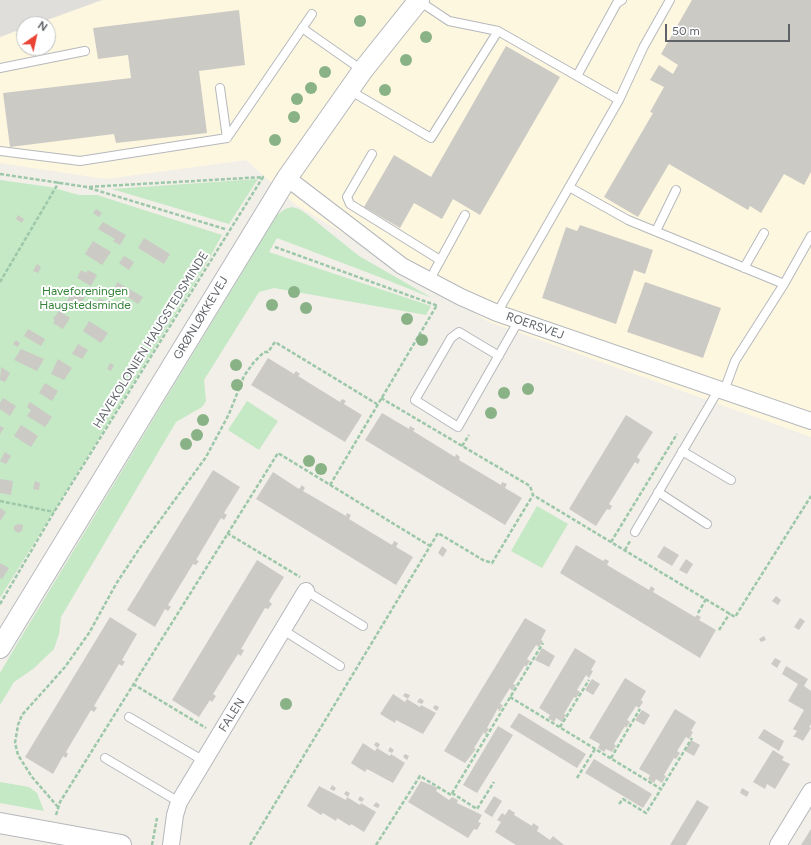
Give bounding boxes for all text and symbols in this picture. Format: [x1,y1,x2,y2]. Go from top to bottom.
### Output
north arrow [16,16,56,56]
scale bar [667,16,792,42]
text: N [35,19,50,34]
text: 50 m [672,24,700,38]
street label: HAVEKOLONIEN HAUGSTEDSMINDE [90,249,212,431]
street label: GRØNLØKKEVEJ [171,274,231,362]
park label: Haveforeningen Haugstedsminde [39,284,131,312]
street label: ROERSVEJ [504,309,566,343]
street label: FALEN [216,695,248,735]

